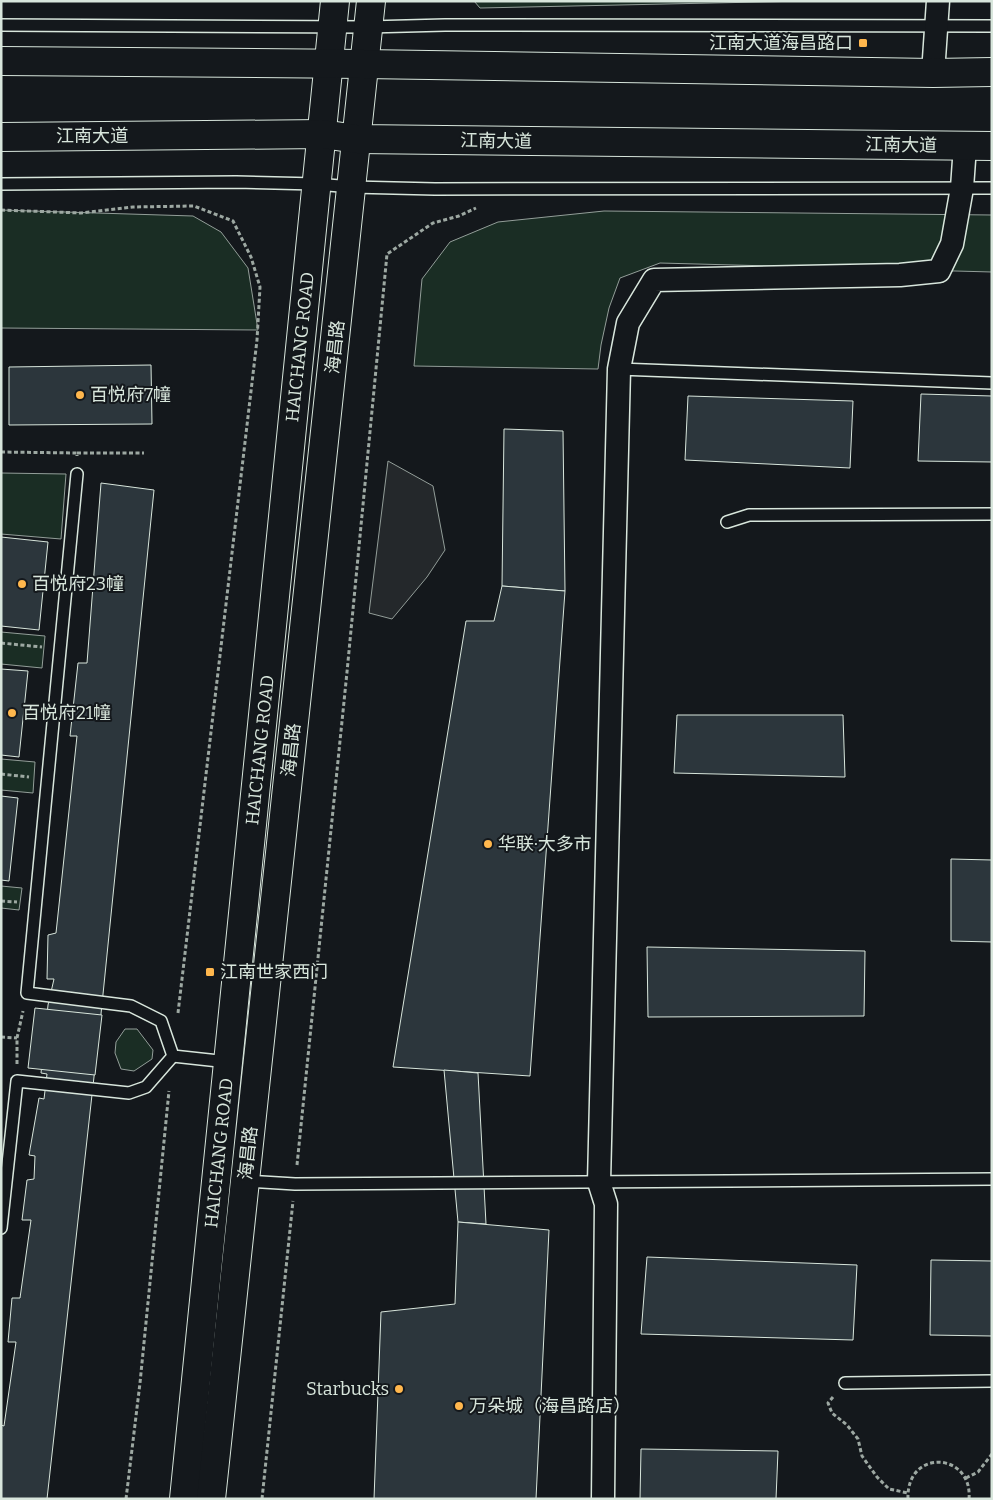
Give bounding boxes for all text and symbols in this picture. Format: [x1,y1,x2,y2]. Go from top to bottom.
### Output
place label: 江南大道海昌路口 [709,32,853,54]
marker: 江南大道海昌路口 [857,37,869,49]
street label: 江南大道 [56,125,128,147]
street label: 江南大道 [460,129,532,153]
street label: 江南大道 [865,133,937,157]
street label: HAICHANG ROAD [281,271,319,423]
street label: 海昌路 [321,319,349,375]
place label: 百悦府7幢 [90,384,171,406]
marker: 百悦府7幢 [74,389,86,401]
place label: 百悦府23幢 [32,573,124,595]
marker: 百悦府23幢 [16,578,28,590]
street label: HAICHANG ROAD [241,674,279,826]
place label: 百悦府21幢 [22,702,111,724]
marker: 百悦府21幢 [6,707,18,719]
street label: 海昌路 [277,722,305,778]
place label: 华联·大多市 [498,833,592,855]
marker: 华联·大多市 [482,838,494,850]
place label: 江南世家西门 [220,961,328,983]
marker: 江南世家西门 [204,966,216,978]
street label: HAICHANG ROAD [200,1077,238,1229]
street label: 海昌路 [234,1125,262,1181]
place label: Starbucks [306,1378,389,1400]
marker: Starbucks [393,1383,405,1395]
place label: 万朵城（海昌路店） [469,1395,631,1417]
marker: 万朵城（海昌路店） [453,1400,465,1412]

